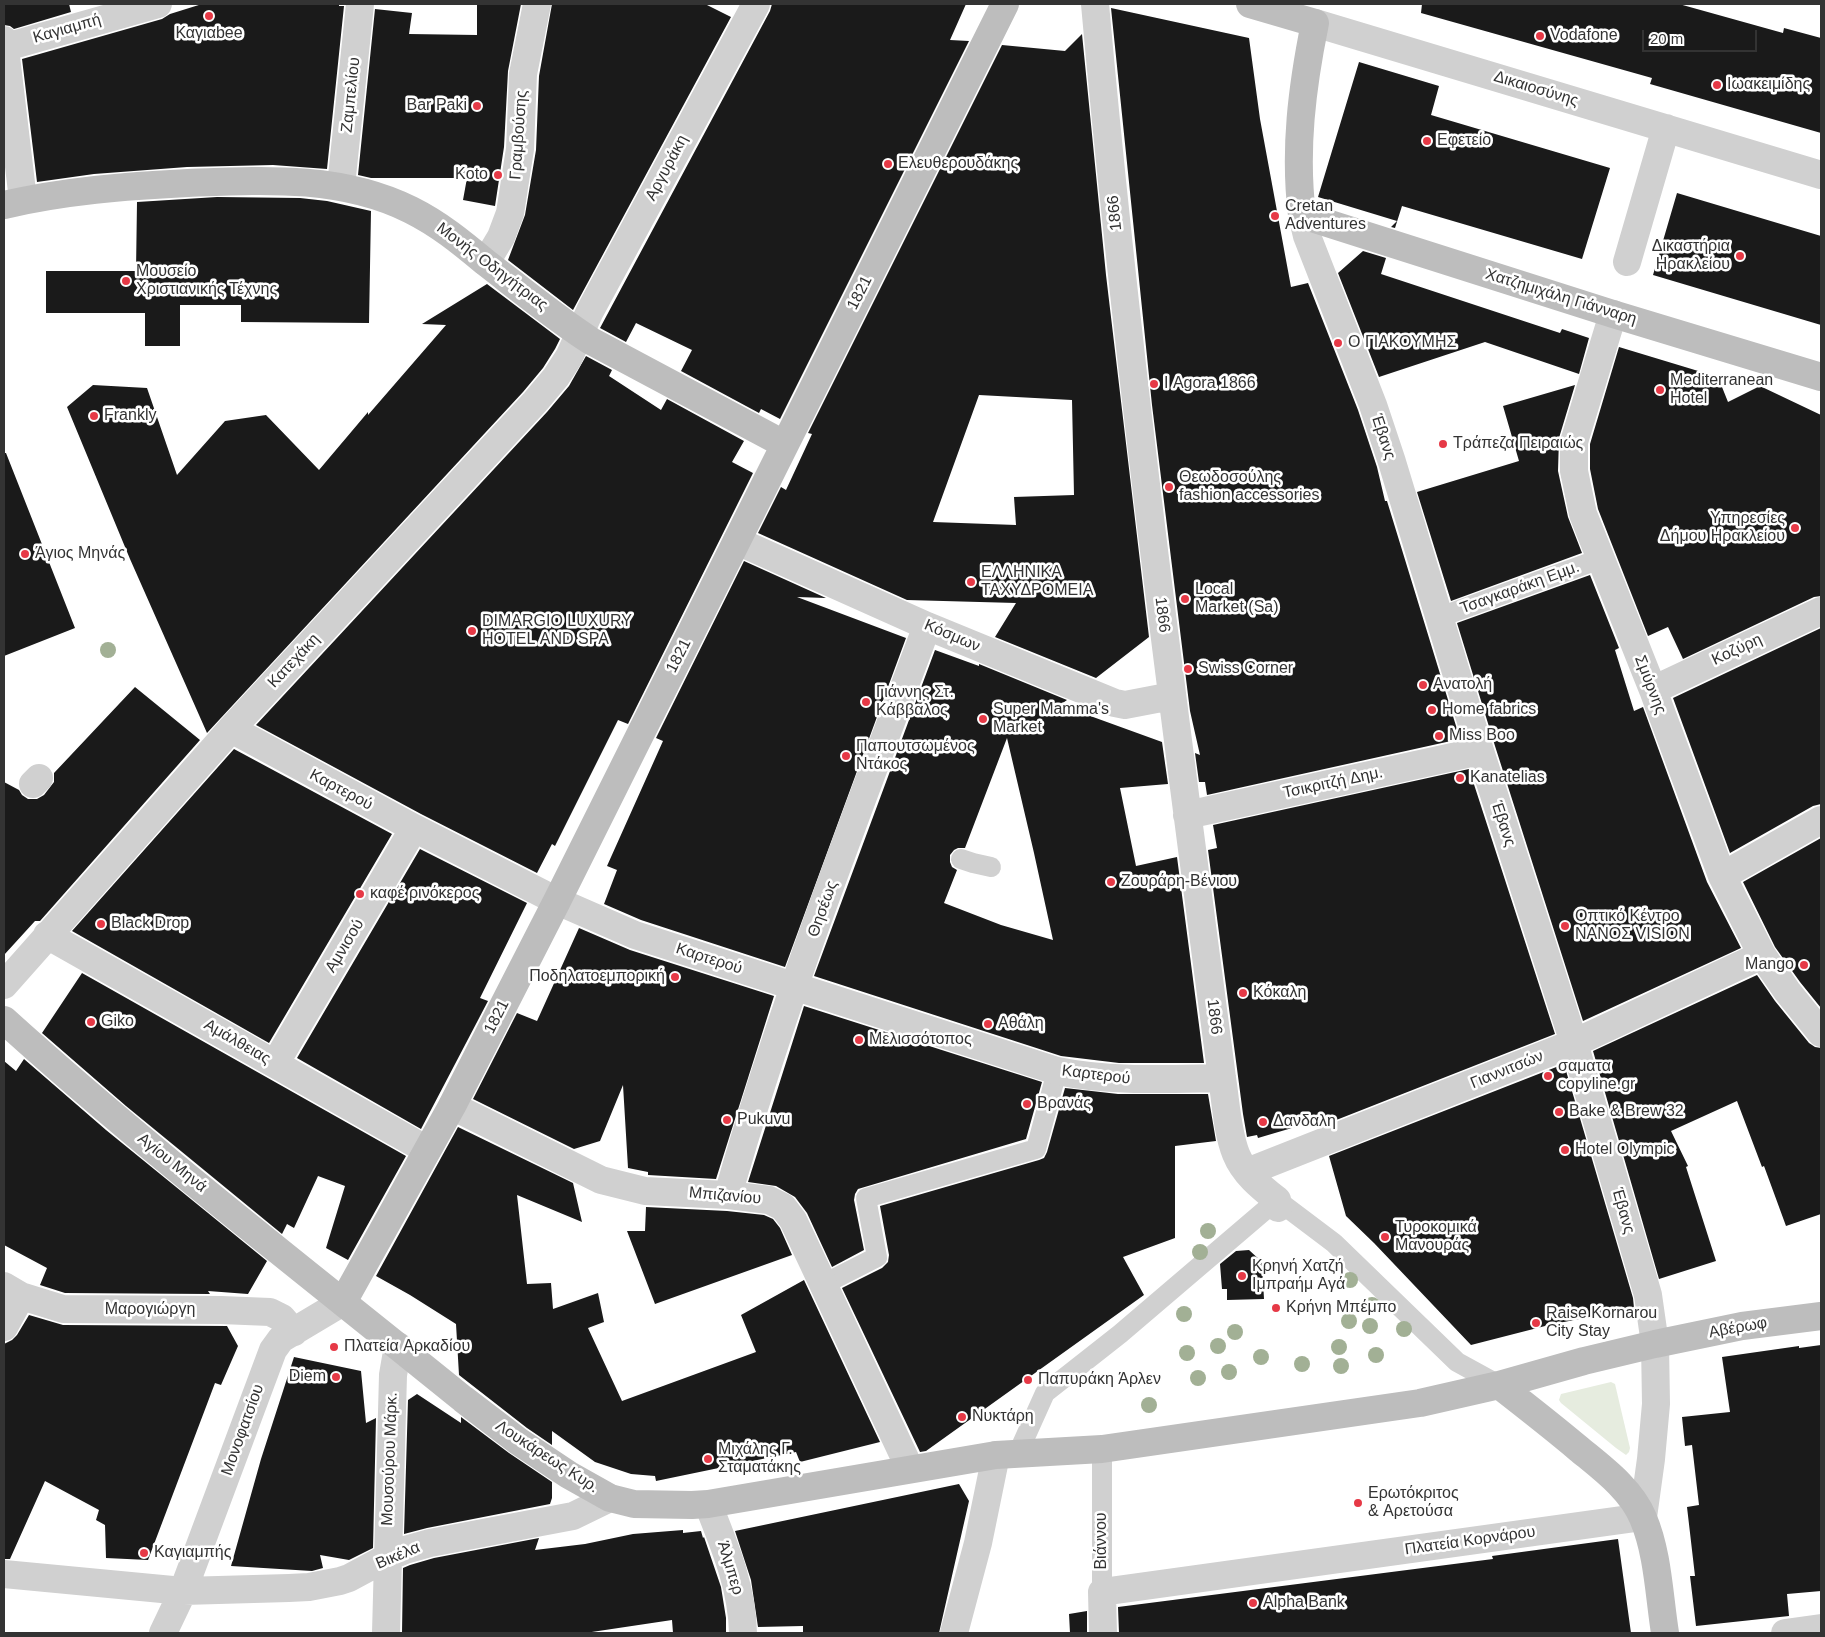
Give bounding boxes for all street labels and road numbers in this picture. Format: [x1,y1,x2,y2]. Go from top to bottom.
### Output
street label: Καγιαμπή [31,10,103,48]
street label: Ζαμπελίου [338,56,364,134]
street label: Δικαιοσύνης [1492,67,1580,111]
street label: Γραμβούσης [506,90,532,180]
street label: Αργυράκη [642,132,692,204]
street label: 1866 [1104,194,1126,232]
street label: Μονής Οδηγήτριας [433,219,551,315]
street label: Χατζημιχάλη Γιάνναρη [1483,265,1639,329]
street label: 1821 [843,273,877,313]
street label: Έβανς [1367,412,1399,462]
street label: Τσαγκαράκη Εμμ. [1458,558,1582,618]
street label: 1866 [1150,596,1174,634]
street label: Κόσμων [921,616,983,656]
street label: Κατεχάκη [264,630,324,692]
street label: Κοζύρη [1709,630,1765,670]
street label: 1821 [662,636,696,676]
street label: Σμύρνης [1630,653,1670,717]
street label: Τσικριτζή Δημ. [1281,763,1385,803]
street label: Καρτερού [306,765,376,815]
street label: Έβανς [1487,799,1519,849]
street label: Θησέως [804,878,842,940]
street label: Αμνισού [322,916,368,976]
street label: Καρτερού [673,939,745,979]
street label: 1821 [480,997,514,1037]
street label: 1866 [1202,998,1226,1036]
street label: Αμάλθειας [200,1015,274,1069]
street label: Γιαννιτσών [1468,1047,1546,1093]
street label: Καρτερού [1061,1061,1131,1089]
street label: Αγίου Μηνά [134,1129,210,1197]
street label: Μπιζανίου [688,1183,762,1209]
street label: Έβανς [1607,1186,1639,1236]
street label: Μαρογιώργη [105,1300,195,1320]
street label: Αβέρωφ [1707,1313,1769,1343]
street label: Μονοφατσίου [218,1382,268,1478]
street label: Μουσούρου Μάρκ. [378,1392,402,1526]
street label: Λουκάρεως Κυρ. [492,1416,602,1498]
street label: Βιάννου [1092,1512,1112,1570]
street label: Πλατεία Κορνάρου [1403,1522,1537,1560]
street label: Βικέλα [373,1538,423,1574]
street label: Άλμπερ [713,1539,747,1597]

